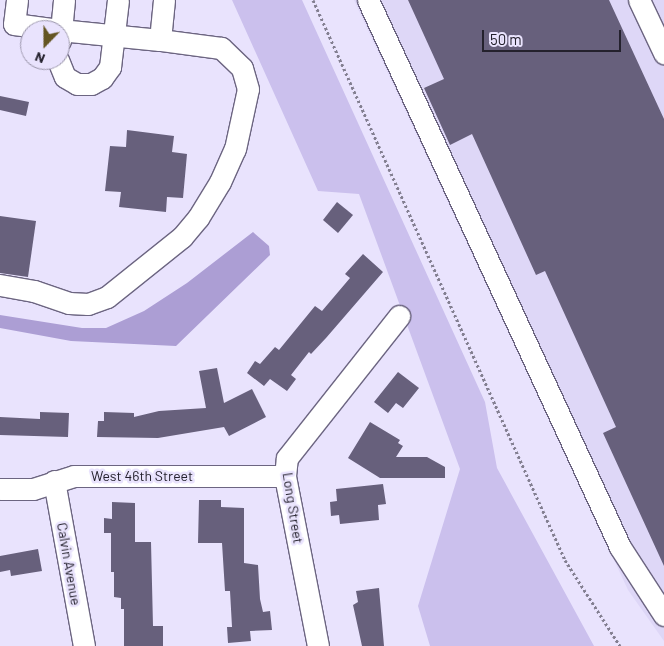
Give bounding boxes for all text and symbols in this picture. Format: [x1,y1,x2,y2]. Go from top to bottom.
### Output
north arrow [20,20,70,70]
scale bar [484,20,623,52]
text: 50 m [490,30,522,48]
text: N [32,49,47,68]
street label: West 46th Street [91,468,193,484]
street label: Long Street [279,471,307,545]
street label: Calvin Avenue [53,521,85,607]

